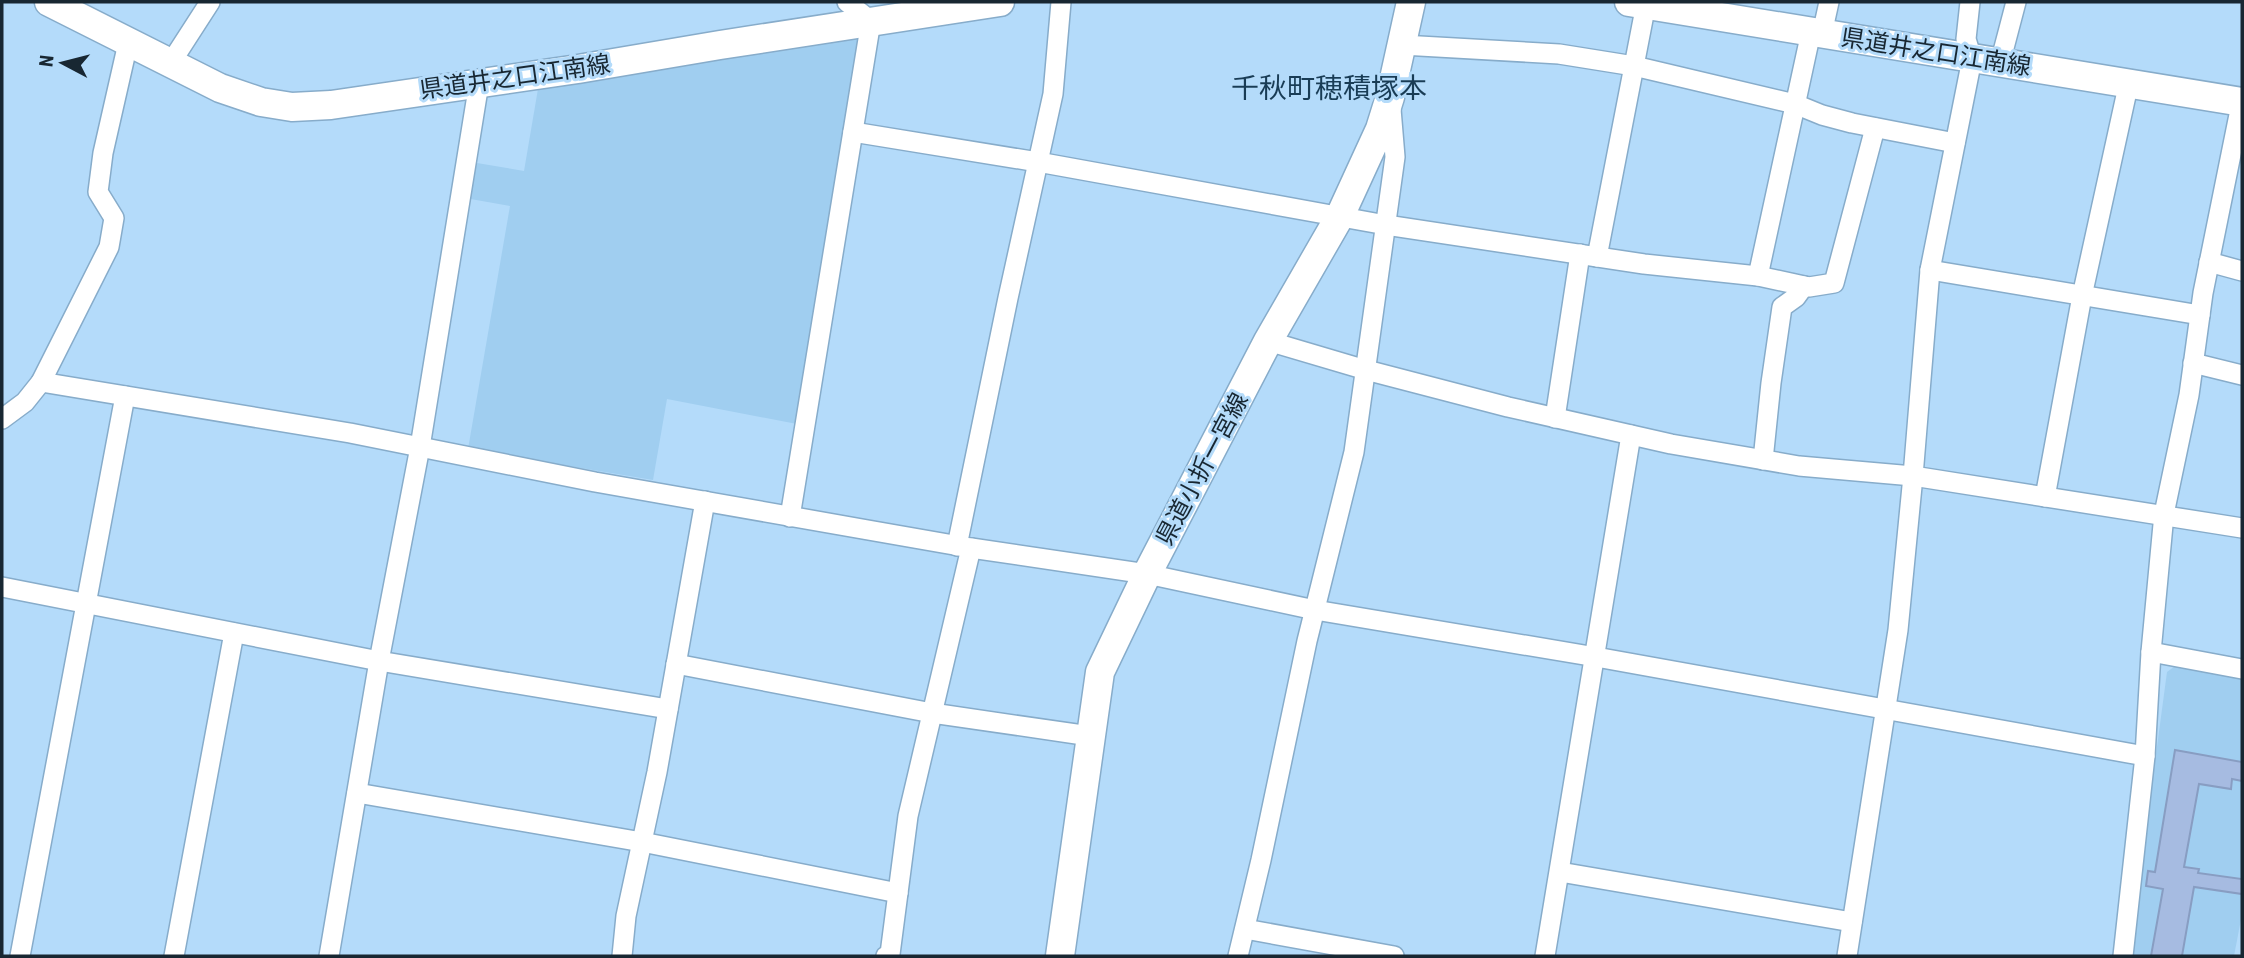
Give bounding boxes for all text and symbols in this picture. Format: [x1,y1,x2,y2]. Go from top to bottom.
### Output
street label: 県道井之口江南線 [1839,23,2033,81]
north arrow [28,28,98,98]
street label: 県道井之口江南線 [418,50,612,104]
text: N [34,54,59,68]
district label: 千秋町穂積塚本 [1231,72,1427,105]
street label: 県道小折一宮線 [1150,388,1254,550]

